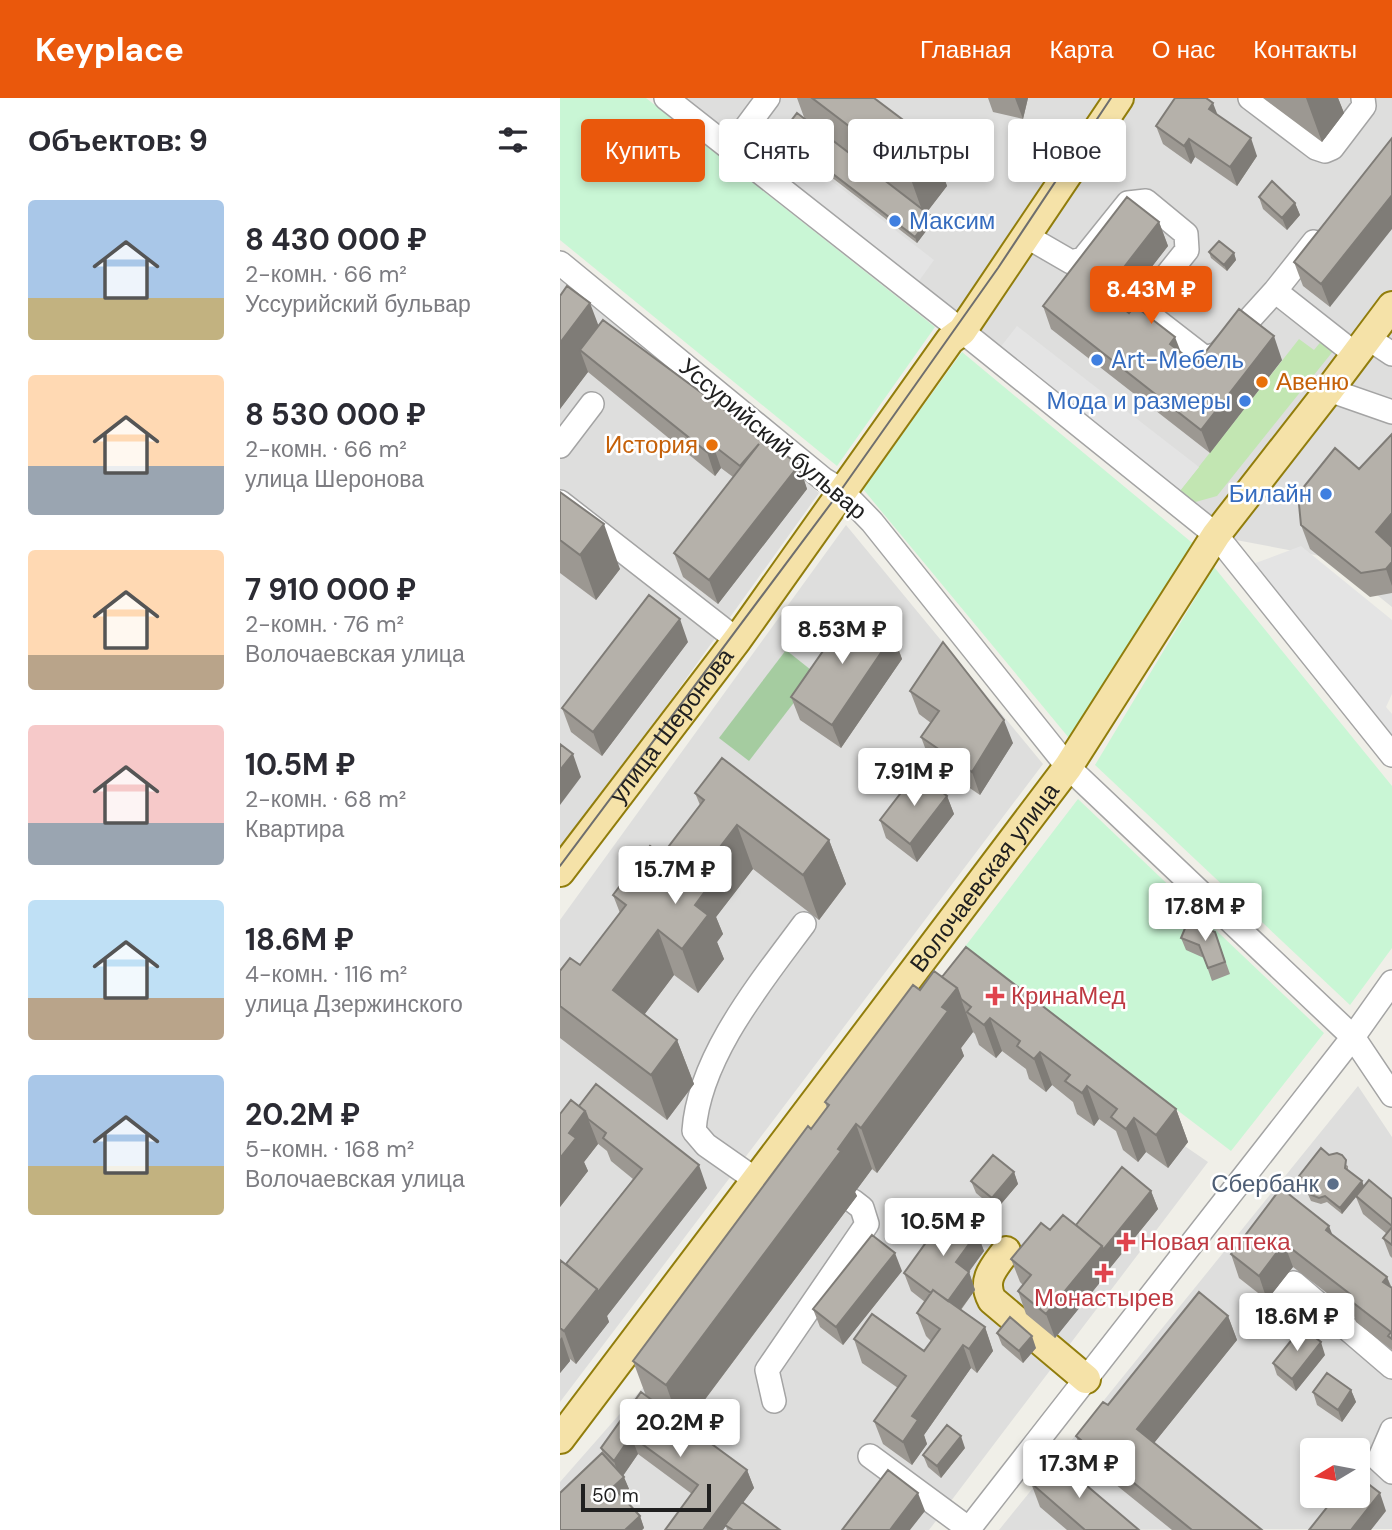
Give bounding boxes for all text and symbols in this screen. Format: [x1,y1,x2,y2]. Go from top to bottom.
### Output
text: Keyplace [35,28,184,71]
text: Главная [920,34,1011,65]
text: Карта [1049,34,1114,65]
text: О нас [1152,34,1215,65]
text: Контакты [1253,34,1357,65]
chip: Купить [581,119,705,182]
chip: Снять [719,119,834,182]
chip: Фильтры [848,119,994,182]
chip: Новое [1008,119,1126,182]
text: Объектов: 9 [28,121,208,160]
icon: filters [494,121,532,159]
place label: Максим [909,205,995,236]
marker: Максим [887,213,903,229]
text: 8 430 000 ₽ [245,220,427,259]
icon: home [84,228,168,312]
text: 2-комн. · 66 m² [245,259,407,289]
pin: 8.43M ₽ [1086,266,1216,326]
text: 8.43M ₽ [1106,274,1196,304]
text: Уссурийский бульвар [245,289,471,319]
place label: Art-Мебель [1111,344,1244,375]
street label: Уссурийский бульвар [673,351,874,526]
marker: Art-Мебель [1089,352,1105,368]
place label: Авеню [1276,366,1349,397]
marker: Авеню [1254,374,1270,390]
place label: Мода и размеры [1047,385,1231,416]
marker: Мода и размеры [1237,393,1253,409]
text: 8 530 000 ₽ [245,395,426,434]
icon: home [84,403,168,487]
place label: История [605,429,698,460]
text: 2-комн. · 66 m² [245,434,407,464]
marker: История [704,437,720,453]
text: улица Шеронова [245,464,424,494]
place label: Билайн [1229,478,1312,509]
marker: Билайн [1318,486,1334,502]
text: 7 910 000 ₽ [245,570,416,609]
icon: home [84,578,168,662]
pin: 8.53M ₽ [777,606,907,666]
text: 2-комн. · 76 m² [245,609,404,639]
text: 8.53M ₽ [797,614,887,644]
text: Волочаевская улица [245,639,465,669]
street label: улица Шеронова [602,641,741,809]
text: 10.5M ₽ [245,745,355,784]
pin: 7.91M ₽ [849,748,979,808]
icon: home [84,753,168,837]
text: 7.91M ₽ [874,756,954,786]
street label: Волочаевская улица [903,776,1066,978]
text: 2-комн. · 68 m² [245,784,406,814]
text: Квартира [245,814,344,844]
pin: 15.7M ₽ [610,846,740,906]
text: 15.7M ₽ [635,854,715,884]
pin: 17.8M ₽ [1140,884,1270,943]
text: 17.8M ₽ [1165,891,1245,921]
text: 18.6M ₽ [245,920,354,959]
icon: home [84,928,168,1012]
text: 4-комн. · 116 m² [245,959,407,989]
place label: КринаМед [1011,980,1125,1011]
marker: КринаМед [985,986,1005,1006]
text: улица Дзержинского [245,989,463,1019]
text: 20.2M ₽ [245,1095,360,1134]
icon: home [84,1103,168,1187]
text: 5-комн. · 168 m² [245,1134,414,1164]
text: Волочаевская улица [245,1164,465,1194]
place label: Сбербанк [1211,1168,1319,1199]
marker: Сбербанк [1325,1176,1341,1192]
pin: 10.5M ₽ [878,1198,1008,1258]
text: 10.5M ₽ [901,1206,985,1236]
place label: Новая аптека [1140,1226,1291,1257]
marker: Новая аптека [1118,1234,1134,1250]
marker: Монастырев [1096,1265,1112,1281]
place label: Монастырев [1034,1282,1174,1313]
pin: 18.6M ₽ [1232,1294,1362,1353]
text: 18.6M ₽ [1255,1301,1339,1331]
pin: 20.2M ₽ [615,1400,745,1459]
text: 20.2M ₽ [636,1407,724,1437]
north arrow [1300,1438,1370,1508]
map controls [1300,1438,1370,1508]
pin: 17.3M ₽ [1014,1440,1144,1500]
text: 17.3M ₽ [1039,1448,1119,1478]
scale bar [581,1481,710,1513]
text: 50 m [592,1483,639,1508]

